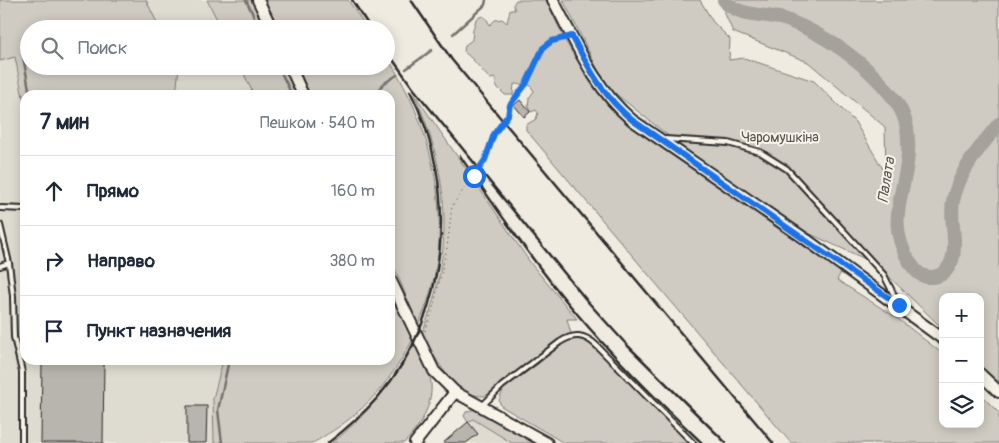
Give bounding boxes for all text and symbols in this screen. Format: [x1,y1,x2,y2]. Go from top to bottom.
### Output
search box [20,20,395,75]
icon: search [38,34,66,62]
text: Поиск [78,36,128,60]
text: 7 мин [40,109,89,136]
text: Пешком · 540 m [260,113,375,133]
park label: Чаромушкіна [741,129,819,146]
water label: Палата [874,155,900,204]
route start [463,165,486,188]
icon: ahead [40,177,68,205]
text: Прямо [87,179,139,203]
text: 160 m [331,181,375,201]
icon: right [40,247,68,275]
text: Направо [87,249,155,273]
text: 380 m [329,251,375,271]
map controls [939,293,984,428]
button: + [939,293,984,338]
route end [888,294,911,317]
icon: arrive [40,317,68,345]
text: Пункт назначения [87,319,231,343]
button: − [939,338,984,383]
button: layers [939,383,984,428]

